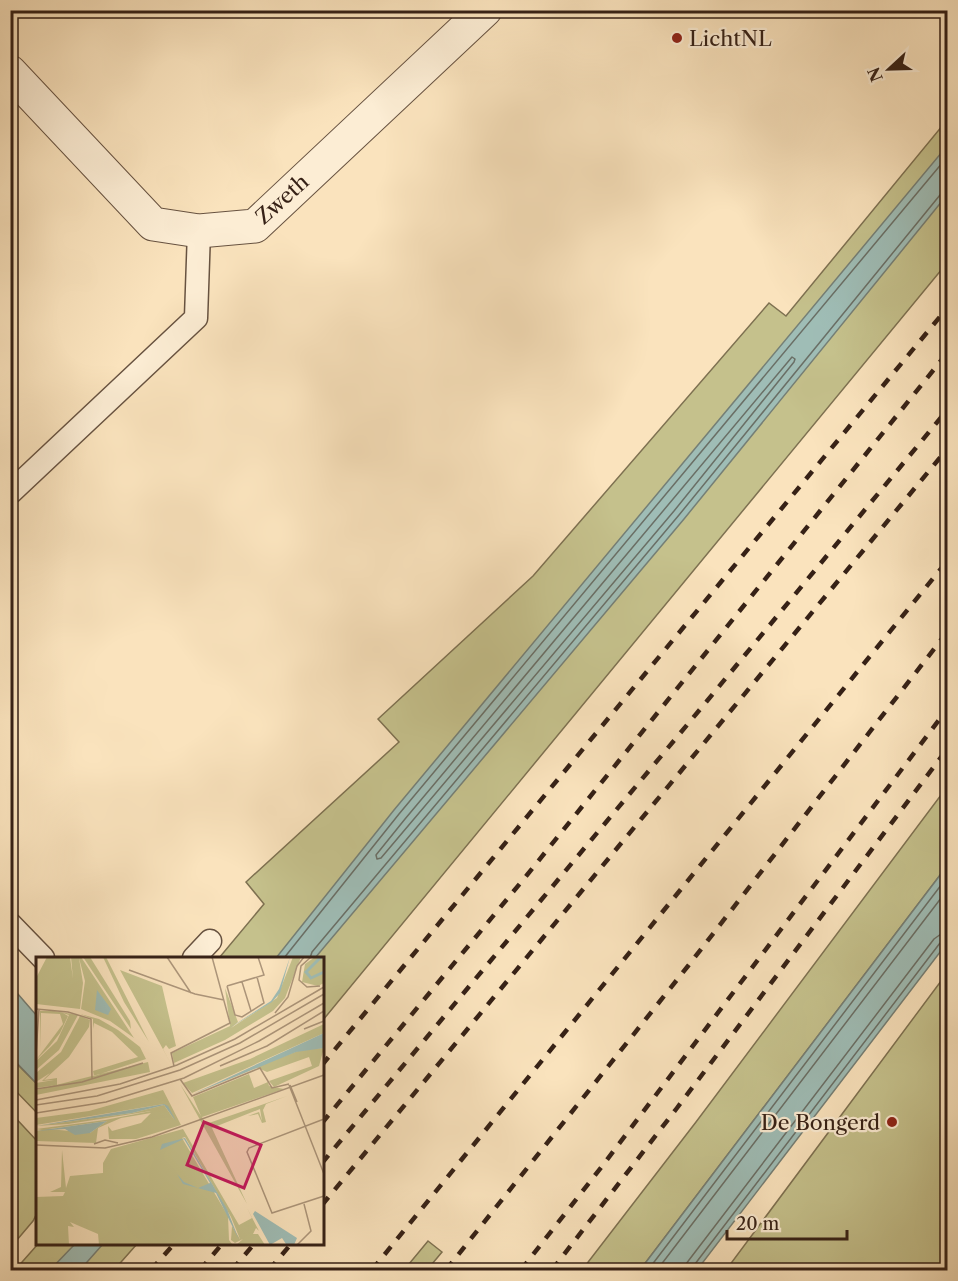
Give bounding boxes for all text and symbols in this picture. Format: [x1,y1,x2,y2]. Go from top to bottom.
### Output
place label: LichtNL [689,26,772,51]
marker: LichtNL [670,31,684,45]
north arrow [859,39,919,99]
text: N [863,64,887,85]
street label: Zweth [250,169,314,229]
inset map [36,957,324,1245]
place label: De Bongerd [761,1110,880,1135]
marker: De Bongerd [885,1115,899,1129]
scale bar [727,1203,847,1241]
text: 20 m [736,1213,780,1235]

